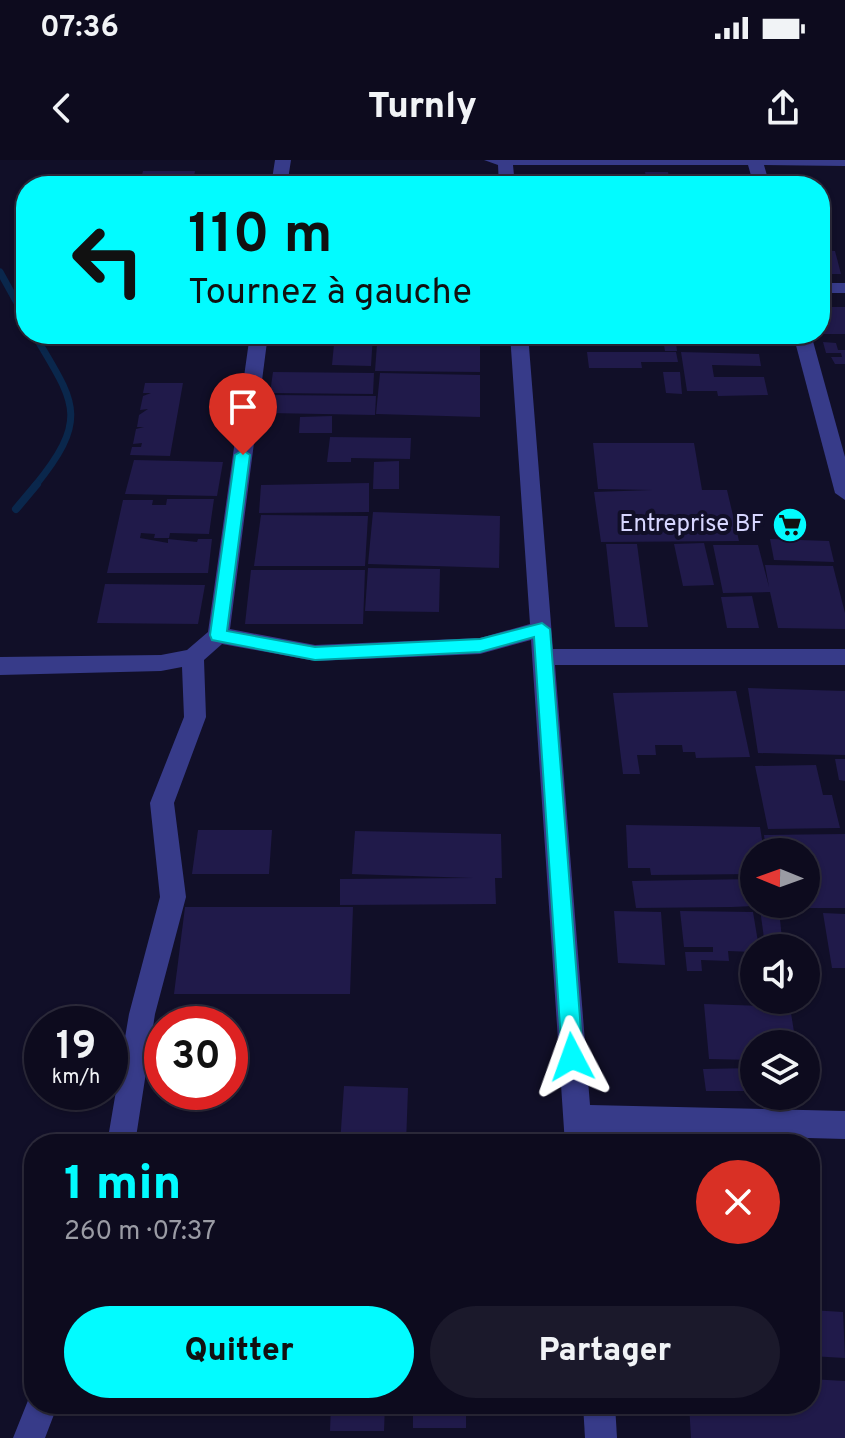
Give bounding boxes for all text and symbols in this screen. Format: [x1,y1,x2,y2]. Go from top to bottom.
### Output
text: 07:36 [40,10,119,47]
text: Turnly [368,85,477,131]
icon: back [40,86,84,130]
icon: share [761,86,805,130]
text: 110 m [188,202,333,272]
icon: left [56,208,160,312]
text: Tournez à gauche [188,271,472,317]
pin [209,373,277,455]
icon: arrive [221,385,265,429]
supermarket icon: Entreprise BF [771,506,809,544]
place label: Entreprise BF [619,510,764,540]
north arrow [740,838,820,918]
map controls [740,838,820,1110]
button: sound [740,934,820,1014]
speed limit sign: 30 [144,1006,248,1110]
position arrow [530,1015,614,1099]
text: 19 [56,1023,96,1073]
button: layers [740,1030,820,1110]
text: km/h [52,1065,100,1091]
text: 1 min [64,1156,181,1216]
button: close [696,1160,780,1244]
text: 260 m · 07:37 [64,1216,216,1249]
button: Quitter [64,1306,414,1398]
button: Partager [430,1306,780,1398]

